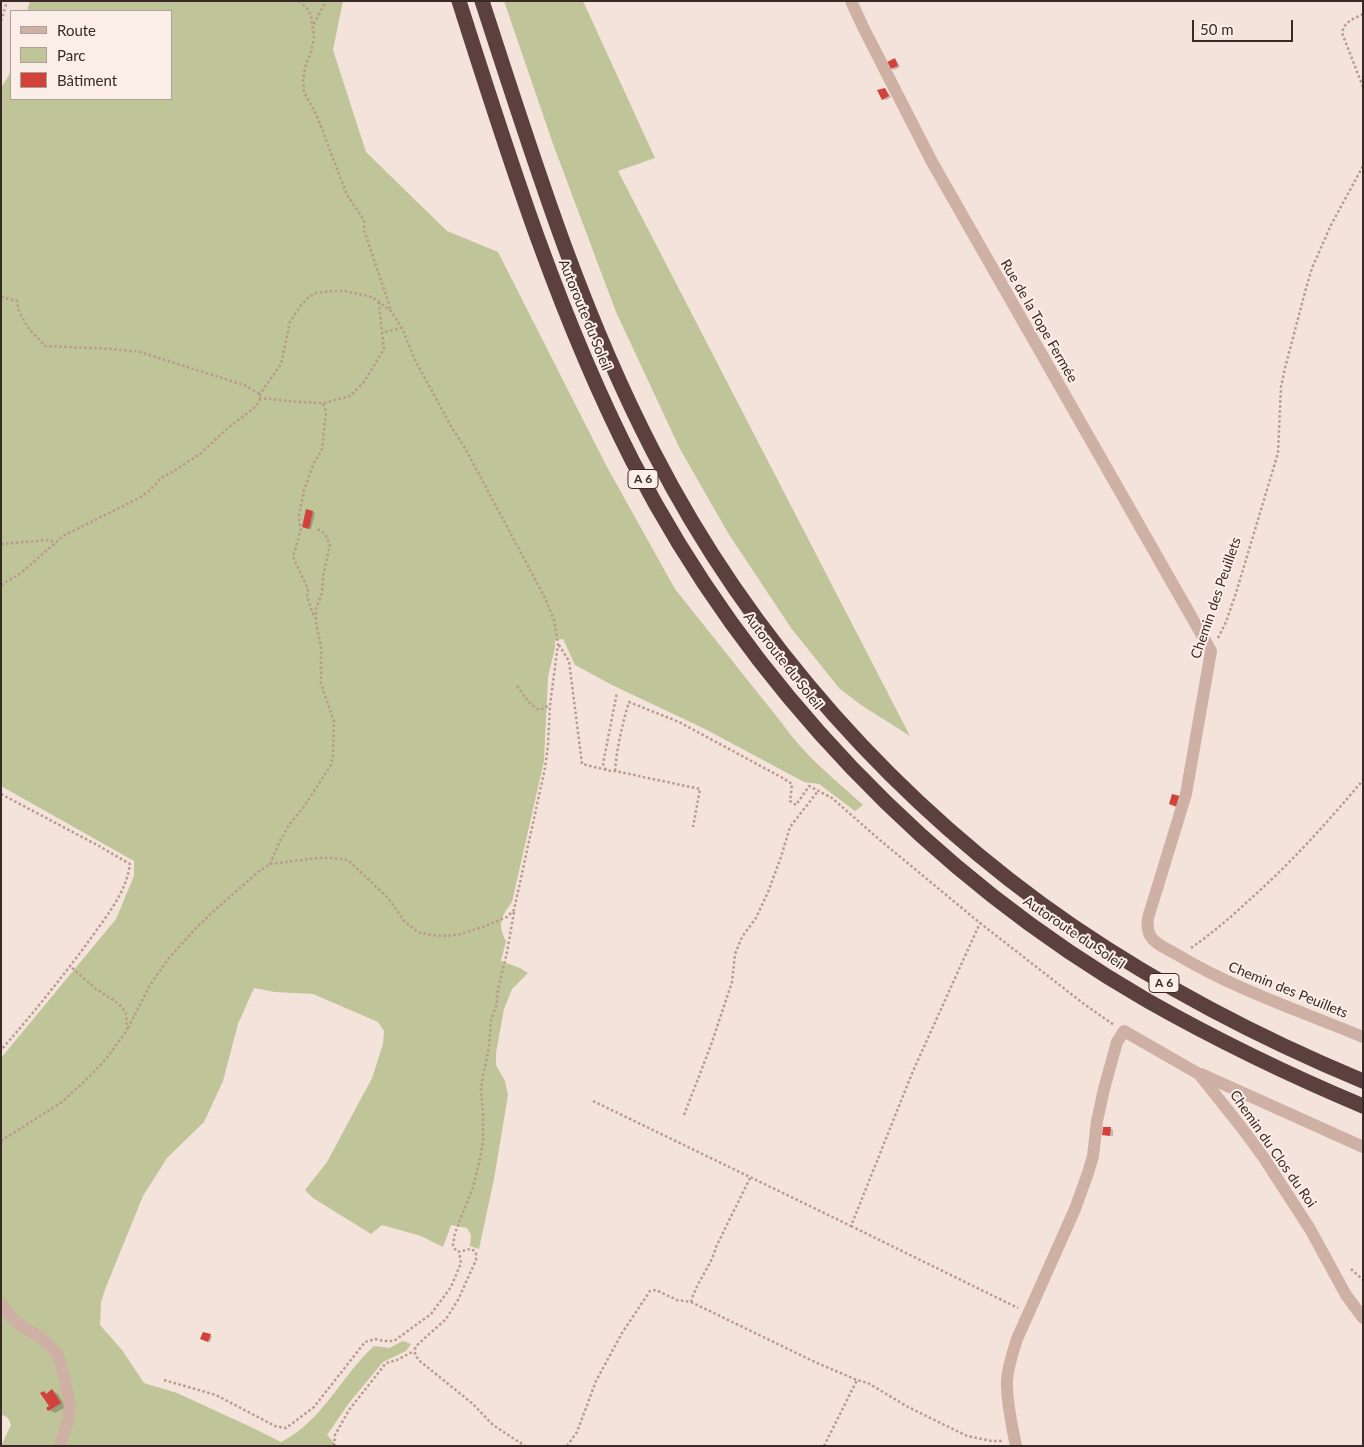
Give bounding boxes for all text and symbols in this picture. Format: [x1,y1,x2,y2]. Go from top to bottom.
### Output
legend [10,10,172,100]
scale bar [1194,10,1295,42]
text: 50 m [1200,20,1234,38]
text: Route [57,21,96,39]
text: Parc [57,46,86,64]
text: Bâtiment [57,71,117,89]
street label: Rue de la Tope Fermée [997,256,1081,386]
street label: Autoroute du Soleil [555,257,615,373]
road number: A 6 [628,469,658,488]
street label: Chemin des Peuillets [1187,535,1245,661]
street label: Autoroute du Soleil [740,609,826,713]
street label: Autoroute du Soleil [1020,893,1128,973]
street label: Chemin des Peuillets [1226,958,1350,1022]
road number: A 6 [1149,974,1179,992]
street label: Chemin du Clos du Roi [1226,1087,1320,1211]

